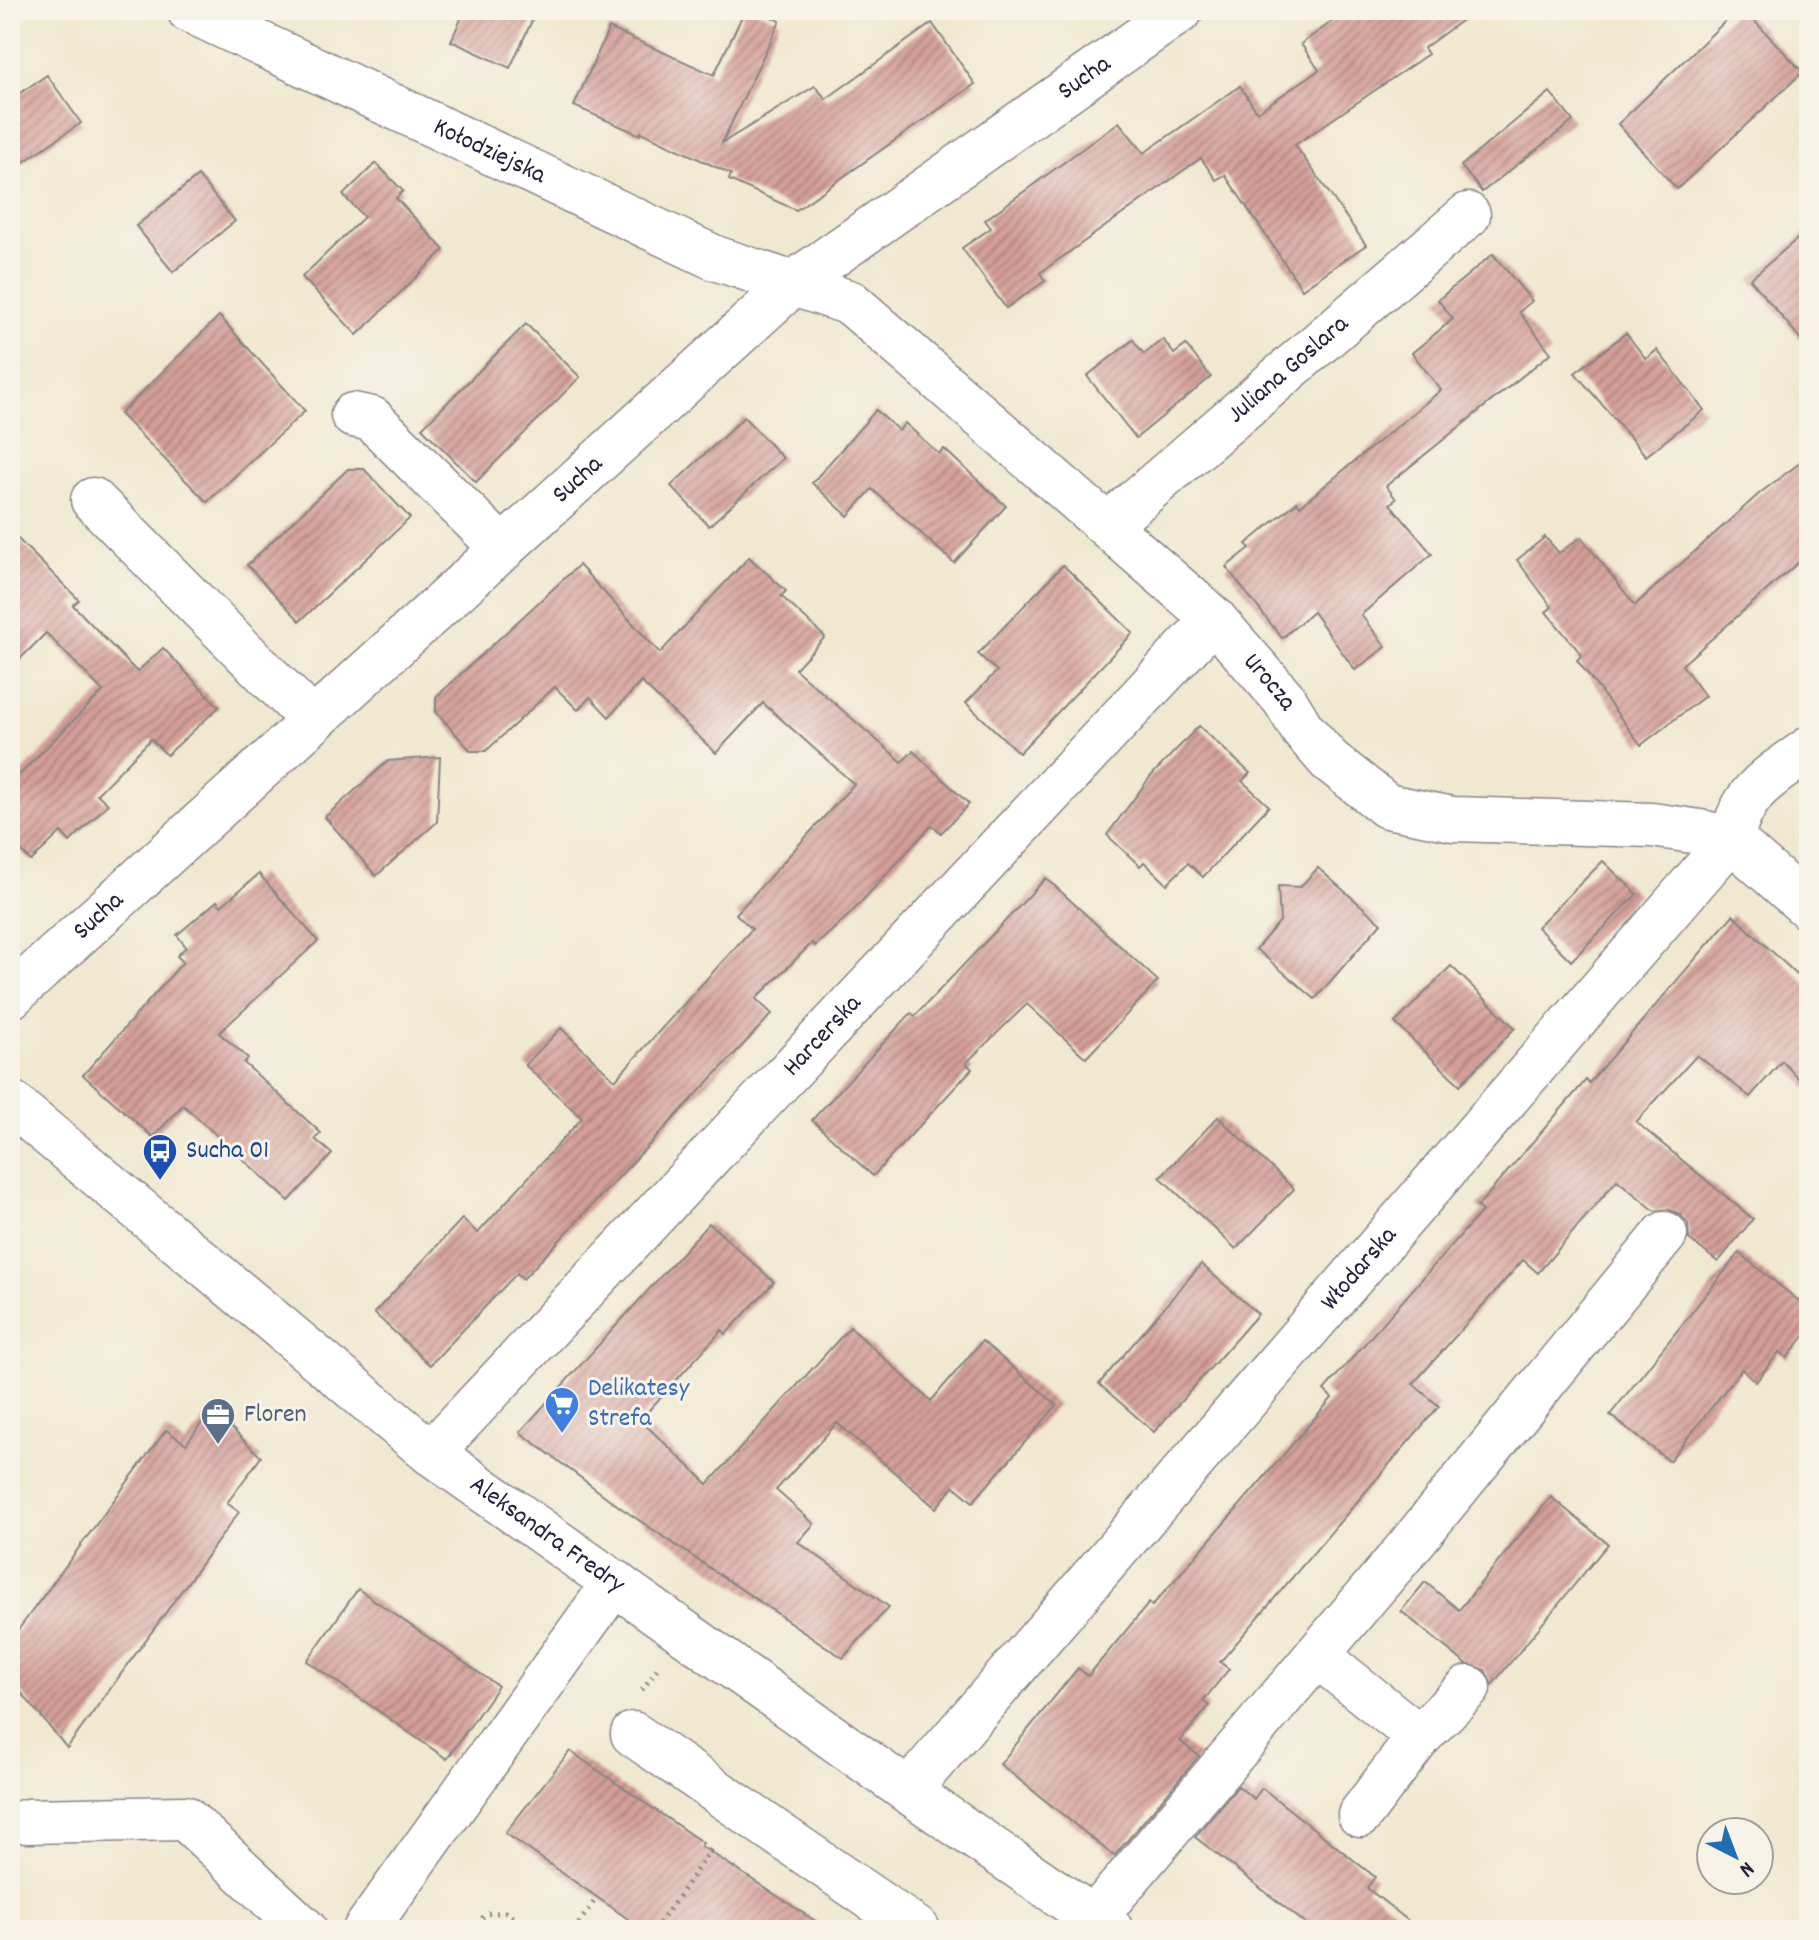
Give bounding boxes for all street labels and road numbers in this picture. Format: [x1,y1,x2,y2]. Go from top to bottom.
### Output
street label: Sucha [1050,46,1119,110]
street label: Kołodziejska [427,109,552,194]
street label: Juliana Goslara [1219,306,1358,433]
street label: Sucha [544,446,612,513]
street label: Urocza [1234,645,1306,718]
street label: Sucha [65,883,133,949]
street label: Harcerska [775,986,871,1085]
street label: Włodarska [1312,1218,1407,1319]
street label: Aleksandra Fredry [461,1467,632,1603]

